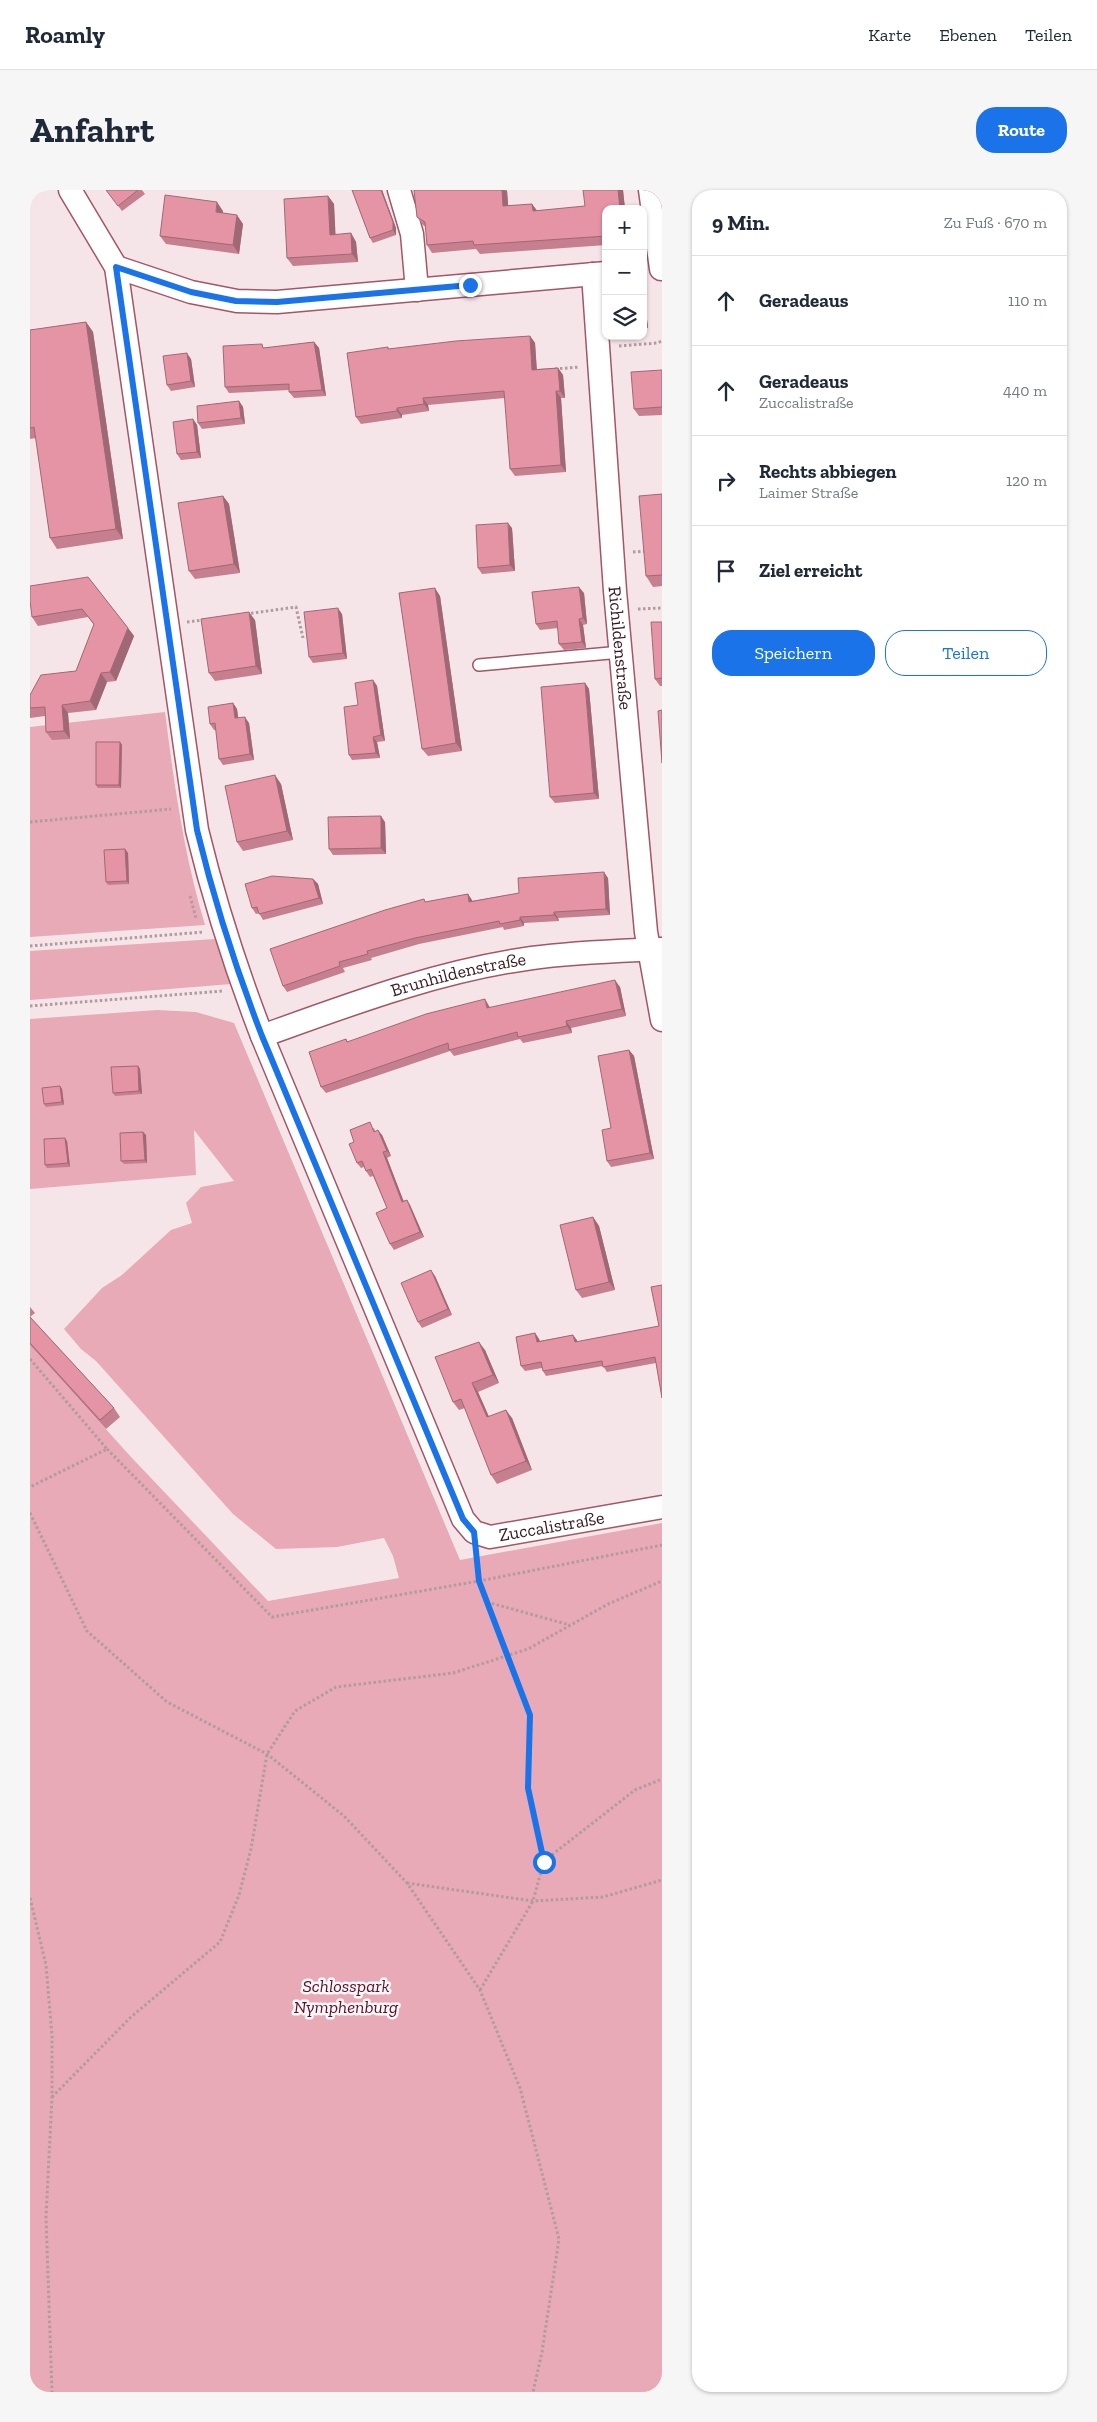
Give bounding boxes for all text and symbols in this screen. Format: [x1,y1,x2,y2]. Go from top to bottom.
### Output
text: Roamly [25,20,105,49]
text: Karte [868,24,911,46]
text: Ebenen [939,24,997,46]
text: Teilen [1025,24,1072,46]
button: Route [976,107,1067,153]
text: Anfahrt [30,109,154,151]
map controls [602,205,647,340]
button: + [602,205,647,250]
text: 9 Min. [712,210,769,235]
text: Zu Fuß · 670 m [944,213,1047,232]
button: − [602,250,647,295]
route end [459,274,482,297]
icon: ahead [712,287,740,315]
text: Geradeaus [759,289,849,312]
text: 110 m [1008,291,1047,310]
button: layers [602,295,647,340]
text: Geradeaus [759,370,849,393]
icon: ahead [712,377,740,405]
text: 440 m [1003,381,1047,400]
text: Zuccalistraße [759,393,854,412]
text: Rechts abbiegen [759,460,897,483]
icon: right [712,467,740,495]
text: 120 m [1006,471,1047,490]
text: Laimer Straße [759,483,858,502]
icon: arrive [712,557,740,585]
text: Ziel erreicht [759,559,862,582]
street label: Richildenstraße [604,585,637,711]
button: Speichern [712,630,875,676]
button: Teilen [885,630,1047,676]
street label: Brunhildenstraße [388,948,527,1002]
street label: Zuccalistraße [497,1506,606,1546]
route start [533,1851,556,1874]
park label: Schlosspark Nymphenburg [294,1975,399,2018]

